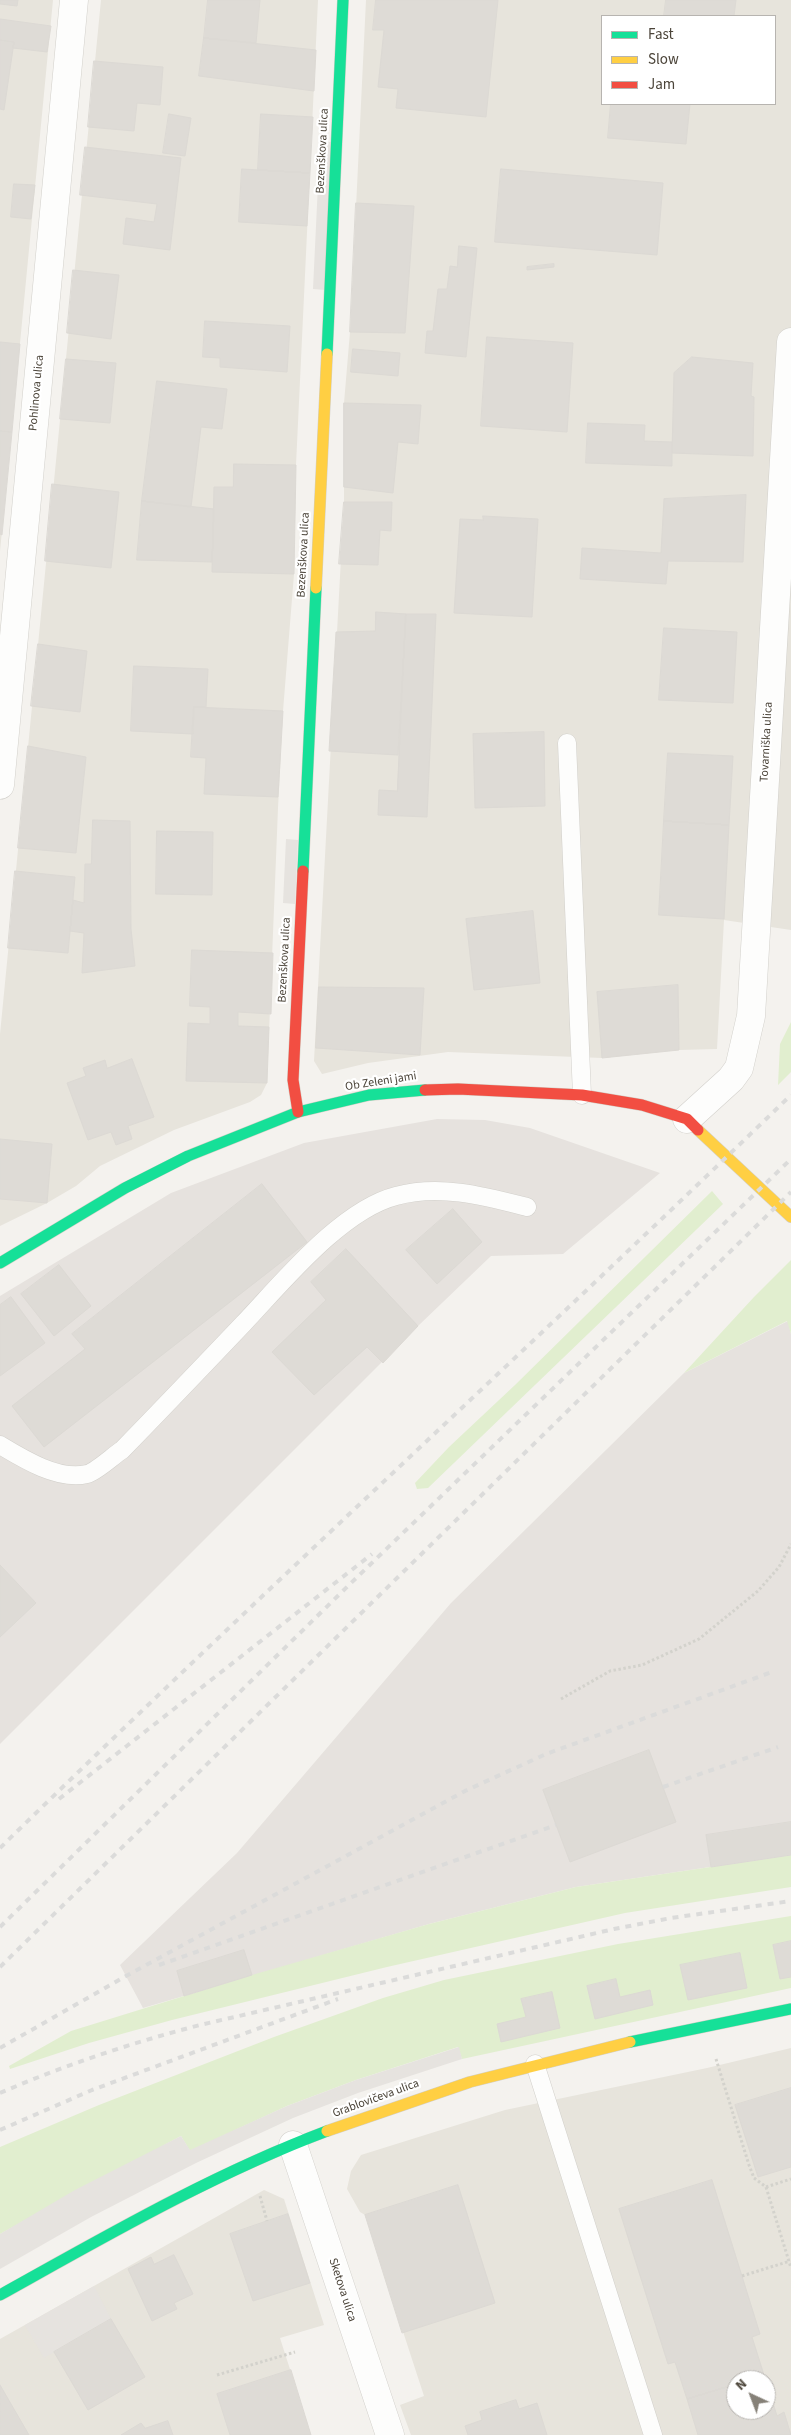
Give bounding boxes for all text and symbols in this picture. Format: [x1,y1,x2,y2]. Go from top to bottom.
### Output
legend [601,15,776,105]
text: Fast [648,24,674,45]
text: Slow [648,49,679,70]
text: Jam [648,74,675,95]
street label: Bezenškova ulica [314,108,332,194]
street label: Pohlinova ulica [27,354,47,432]
street label: Bezenškova ulica [295,512,313,598]
street label: Tovarniška ulica [758,701,776,783]
street label: Bezenškova ulica [276,917,294,1003]
street label: Ob Zeleni jami [344,1069,418,1095]
street label: Grablovičeva ulica [331,2077,421,2121]
street label: Sketova ulica [325,2256,359,2324]
north arrow [726,2370,776,2420]
text: N [731,2374,752,2395]

